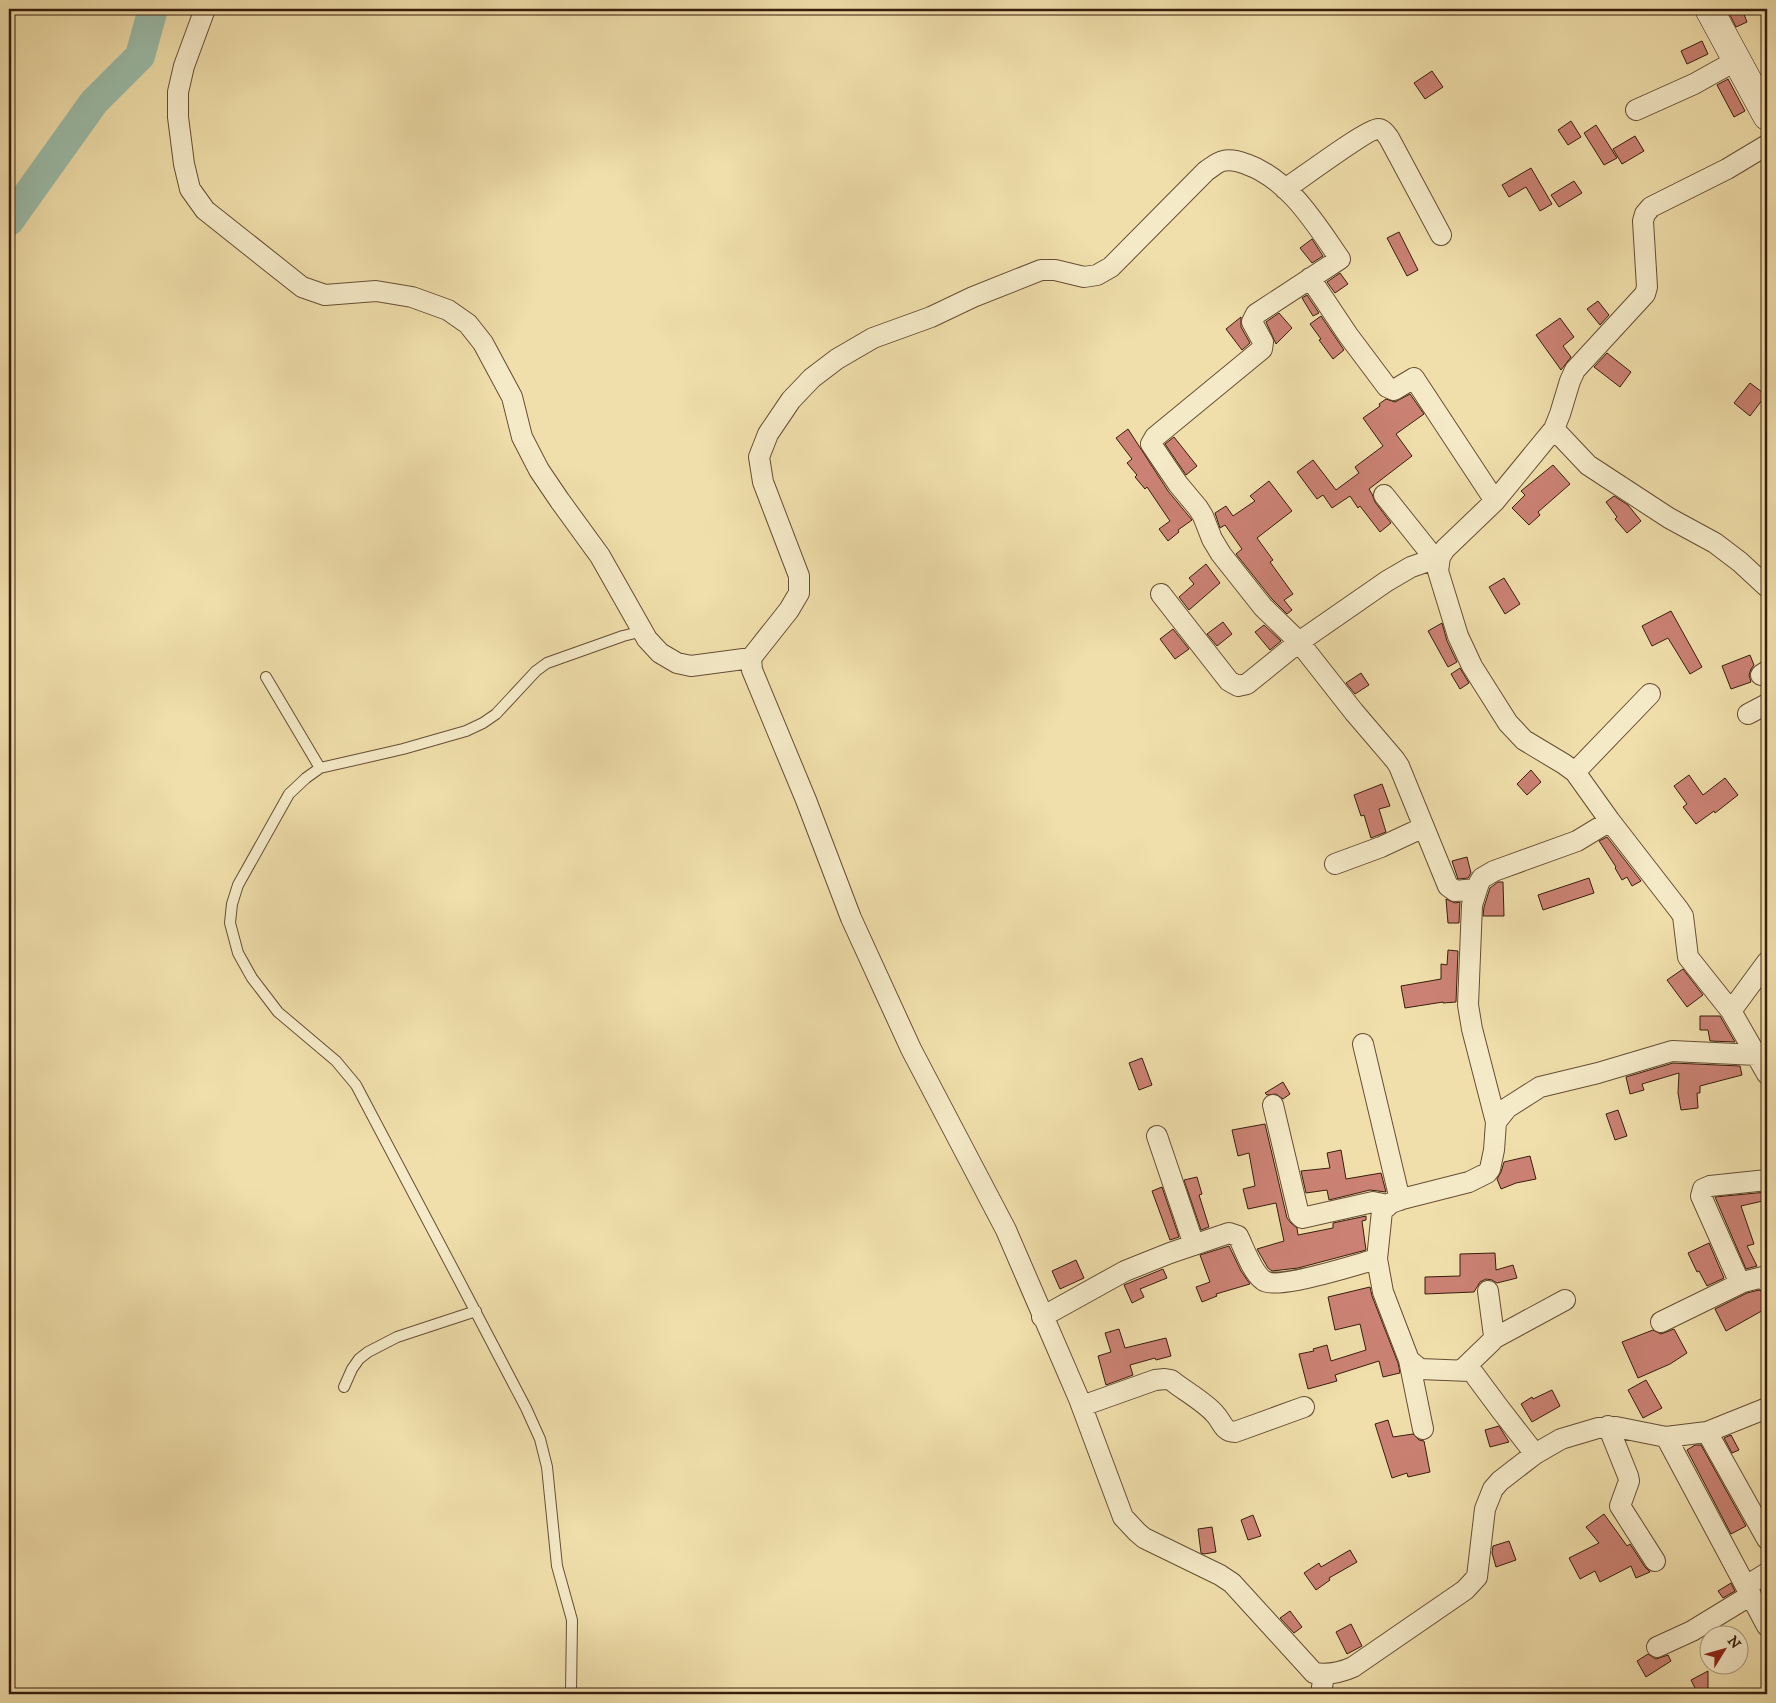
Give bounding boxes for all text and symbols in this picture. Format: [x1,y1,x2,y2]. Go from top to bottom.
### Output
north arrow [1698,1626,1748,1676]
text: N [1723,1633,1745,1653]

